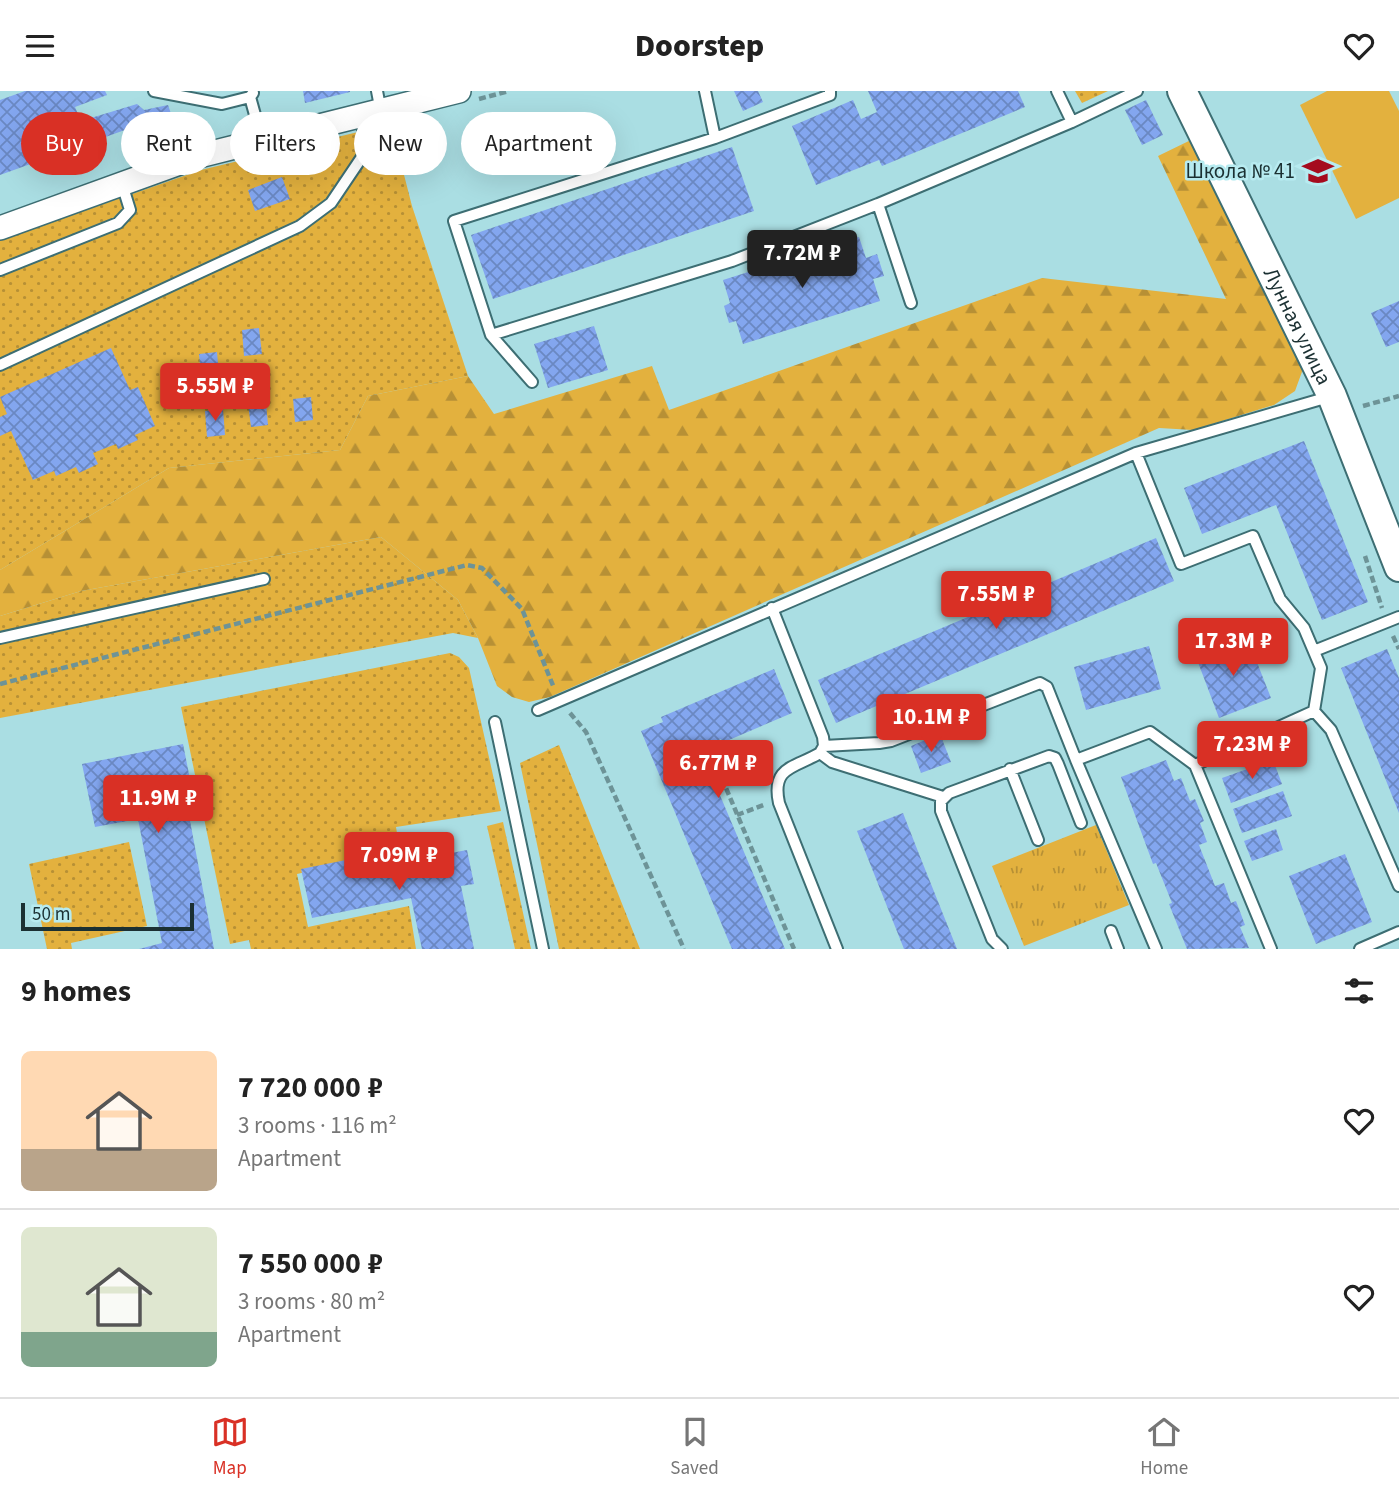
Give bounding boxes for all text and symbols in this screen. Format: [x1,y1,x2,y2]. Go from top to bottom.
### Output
text: Doorstep [635,23,764,69]
icon: menu [21,27,59,65]
icon: heart [1340,27,1378,65]
chip: Buy [21,112,107,175]
chip: Rent [121,112,216,175]
chip: Filters [230,112,340,175]
chip: New [354,112,447,175]
chip: Apartment [461,112,616,175]
school or university icon: Школа № 41 [1301,154,1335,188]
place label: Школа № 41 [1185,156,1295,186]
pin: 7.72M ₽ [737,231,867,290]
text: 7.72M ₽ [763,236,841,269]
street label: Лунная улица [1256,262,1339,390]
pin: 5.55M ₽ [150,363,280,423]
text: 5.55M ₽ [176,369,254,402]
pin: 7.55M ₽ [931,571,1061,631]
text: 7.55M ₽ [957,577,1035,610]
pin: 17.3M ₽ [1168,619,1298,678]
text: 17.3M ₽ [1194,624,1272,657]
pin: 10.1M ₽ [866,695,996,754]
text: 10.1M ₽ [892,700,970,733]
pin: 7.23M ₽ [1187,721,1317,781]
text: 7.23M ₽ [1213,727,1291,760]
pin: 6.77M ₽ [653,741,783,800]
text: 6.77M ₽ [679,746,757,779]
pin: 11.9M ₽ [93,775,223,835]
text: 11.9M ₽ [119,781,197,814]
pin: 7.09M ₽ [334,833,464,892]
text: 7.09M ₽ [360,838,438,871]
scale bar [21,900,194,932]
text: 50 m [32,901,70,928]
text: 9 homes [21,970,131,1013]
icon: filters [1340,972,1378,1010]
text: 7 720 000 ₽ [238,1066,383,1109]
icon: home [77,1079,161,1163]
icon: heart [1340,1102,1378,1140]
text: 3 rooms · 116 m² [238,1109,397,1142]
text: Apartment [238,1142,341,1175]
text: 7 550 000 ₽ [238,1242,383,1285]
icon: home [77,1255,161,1339]
icon: heart [1340,1278,1378,1316]
text: 3 rooms · 80 m² [238,1285,385,1318]
text: Apartment [238,1318,341,1351]
tab: Map [211,1413,249,1482]
tab: Saved [670,1413,719,1482]
tab: Home [1140,1413,1188,1482]

